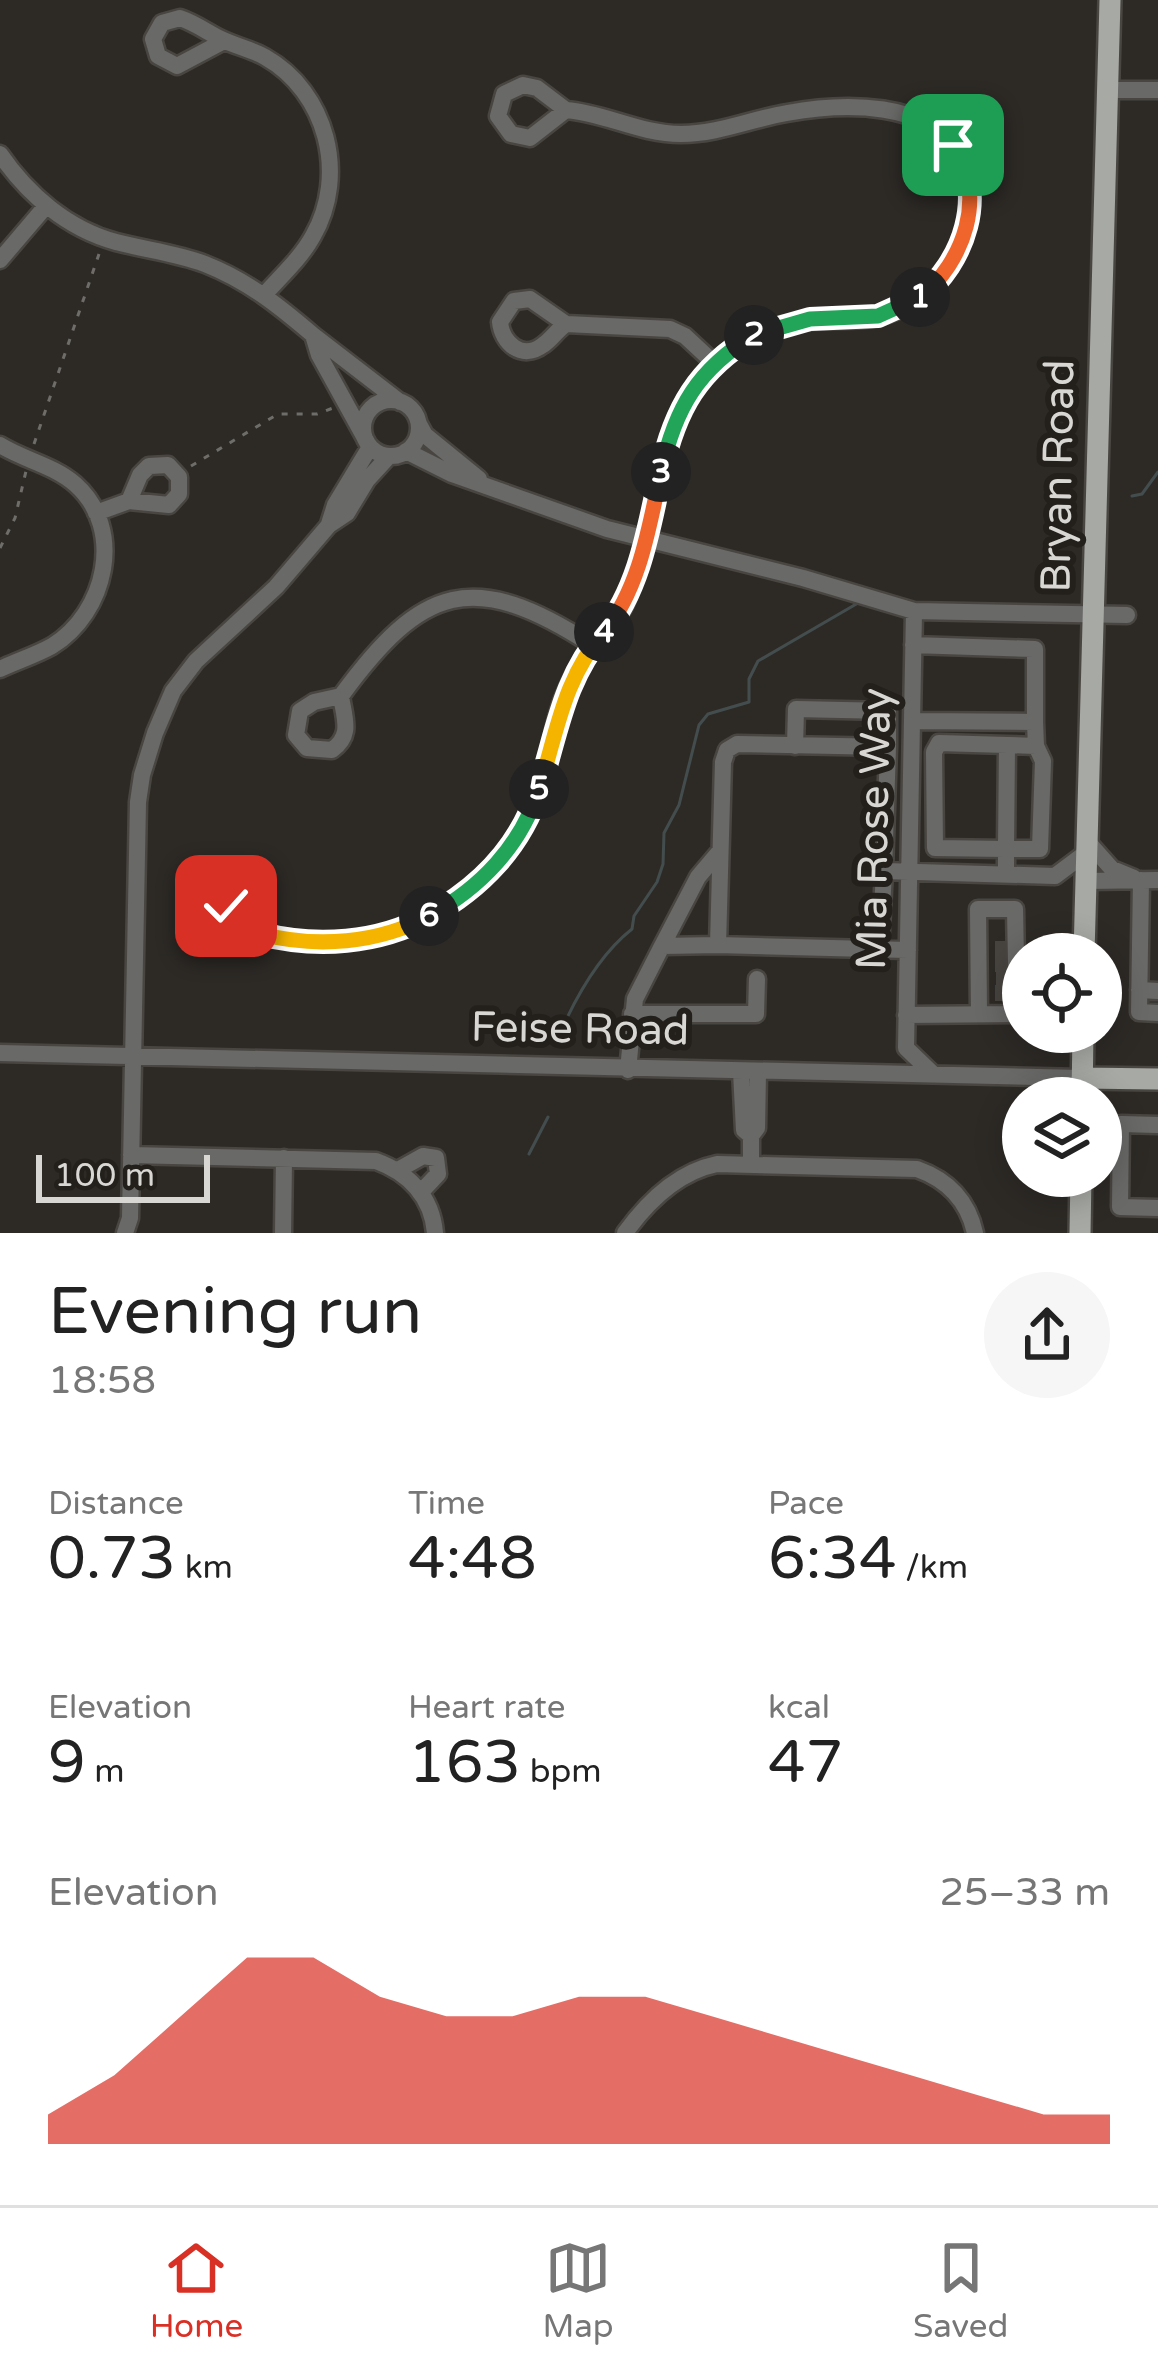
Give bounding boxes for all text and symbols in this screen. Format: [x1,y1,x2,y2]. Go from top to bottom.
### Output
pin [902,94,1004,196]
icon: arrive [920,112,986,178]
pin: 1 [890,267,950,327]
text: 1 [910,277,930,316]
pin: 2 [724,305,784,365]
text: 2 [744,315,764,354]
street label: Bryan Road [1030,359,1086,593]
pin: 3 [631,442,691,502]
text: 3 [651,452,671,491]
pin: 4 [574,602,634,662]
text: 4 [594,612,614,651]
street label: Mia Rose Way [846,688,902,970]
pin: 5 [509,759,569,819]
text: 5 [529,769,549,808]
pin [175,855,277,957]
icon: check [193,873,259,939]
pin: 6 [399,886,459,946]
text: 6 [419,896,439,935]
map controls [1002,933,1122,1197]
button: locate [1002,933,1122,1053]
street label: Feise Road [470,1002,690,1056]
button: layers [1002,1077,1122,1197]
scale bar [36,1149,210,1202]
text: 100 m [54,1156,155,1195]
text: Evening run [48,1272,422,1352]
button: share [984,1272,1110,1398]
text: 18:58 [48,1357,156,1404]
text: Distance [48,1484,184,1523]
text: Time [408,1484,485,1523]
text: Pace [768,1484,844,1523]
text: 0.73 [48,1523,176,1595]
text: 4:48 [408,1523,537,1595]
text: 6:34 [768,1523,897,1595]
text: km [176,1548,233,1587]
text: /km [897,1548,968,1587]
text: Elevation [48,1688,192,1727]
text: Heart rate [408,1688,565,1727]
text: kcal [768,1688,830,1727]
text: 9 [48,1727,86,1799]
text: 163 [408,1727,521,1799]
text: 47 [768,1727,843,1799]
text: m [86,1752,125,1791]
text: bpm [521,1752,602,1791]
text: Elevation [48,1869,218,1916]
text: 25–33 m [939,1869,1110,1916]
tab: Home [150,2235,243,2346]
tab: Map [542,2235,614,2346]
tab: Saved [913,2235,1008,2346]

